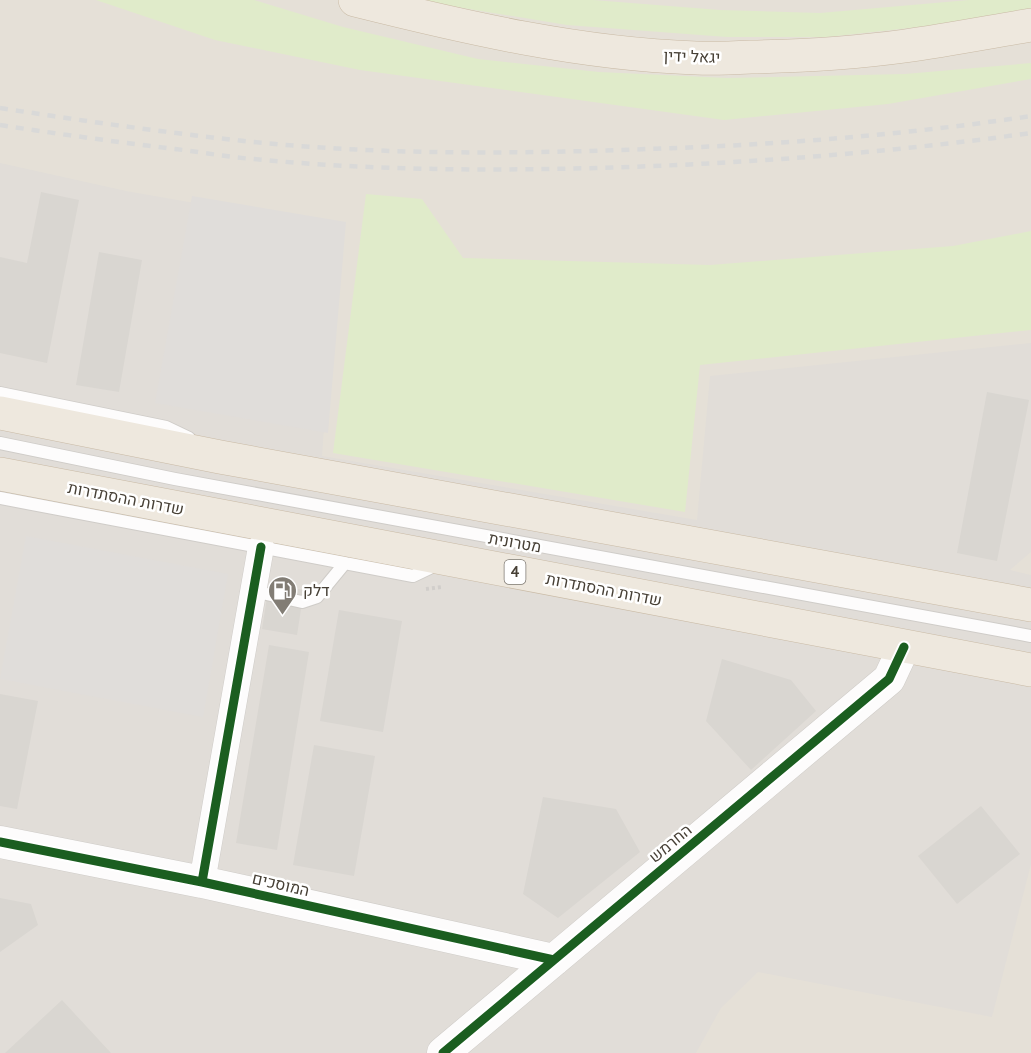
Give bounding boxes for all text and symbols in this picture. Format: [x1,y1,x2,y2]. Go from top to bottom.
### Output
street label: יגאל ידין [663,45,721,67]
street label: שדרות ההסתדרות [66,477,186,519]
street label: מטרונית [487,528,543,556]
road number: 4 [504,560,526,584]
street label: שדרות ההסתדרות [544,568,664,610]
fuel station icon: דלק [266,574,298,616]
place label: דלק [303,580,330,600]
street label: החרמש [644,819,696,867]
street label: המוסכים [250,868,312,900]

